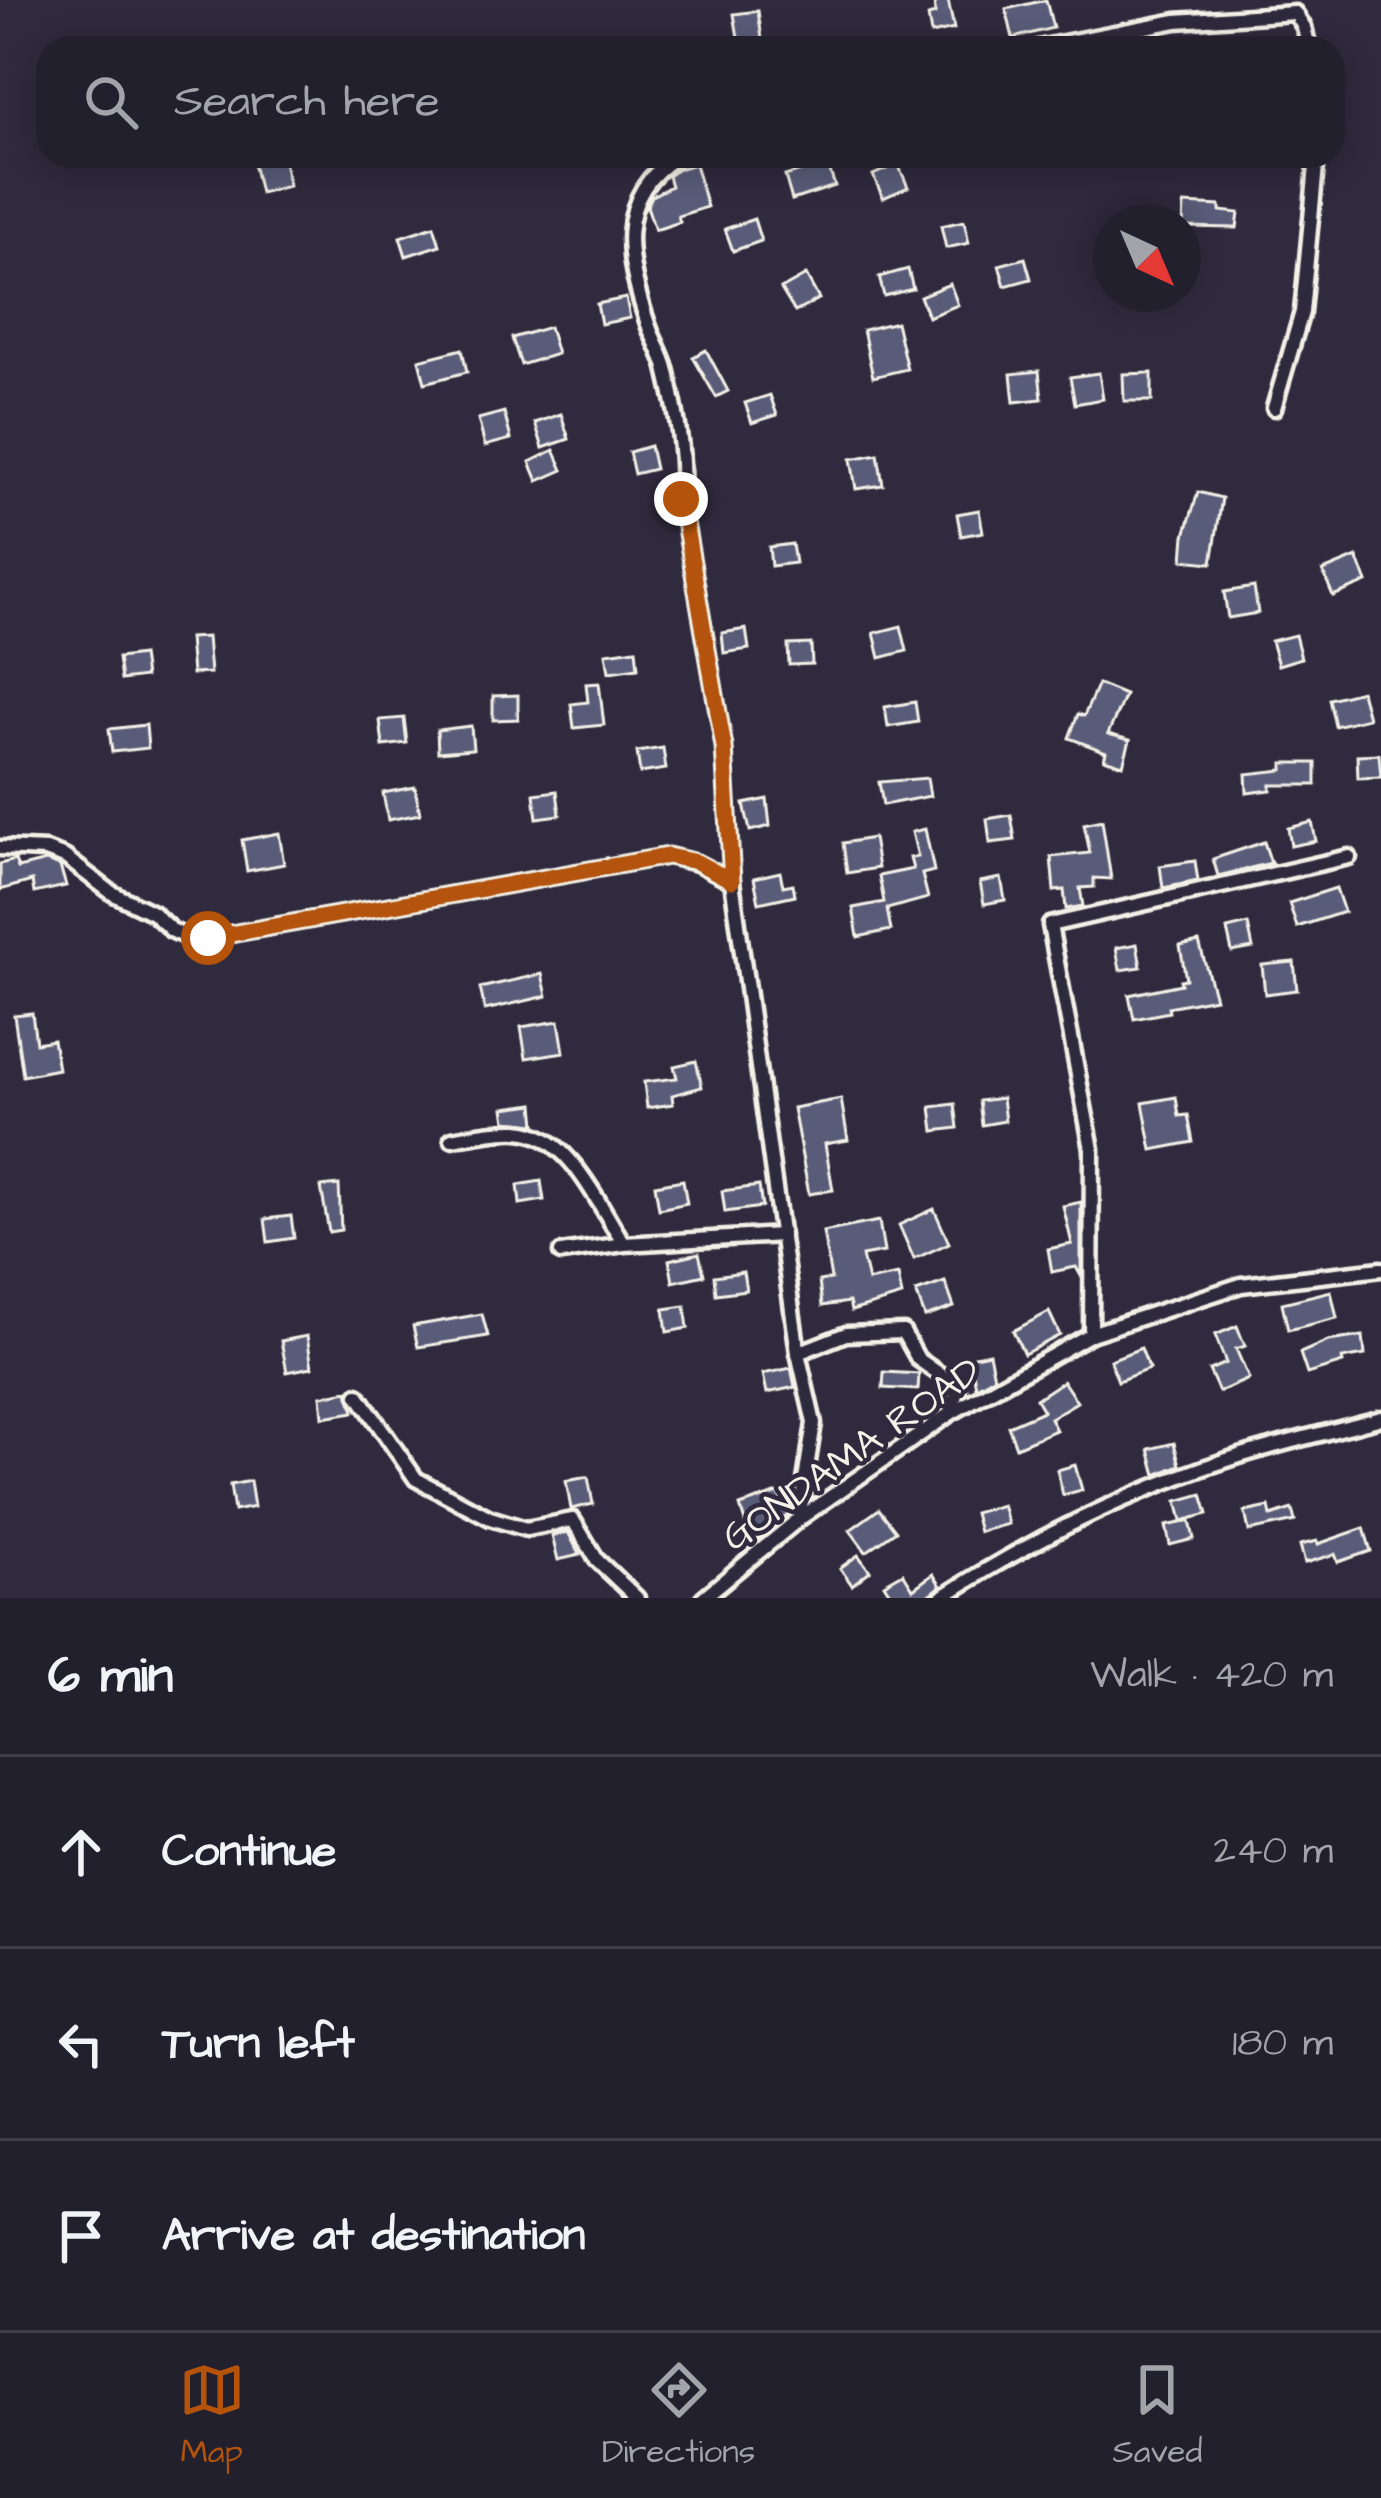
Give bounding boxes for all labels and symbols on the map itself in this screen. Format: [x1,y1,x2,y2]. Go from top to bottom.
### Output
north arrow [1093,204,1201,312]
route end [654,472,708,526]
route start [181,911,235,965]
street label: GONDAMA ROAD [712,1345,992,1565]

